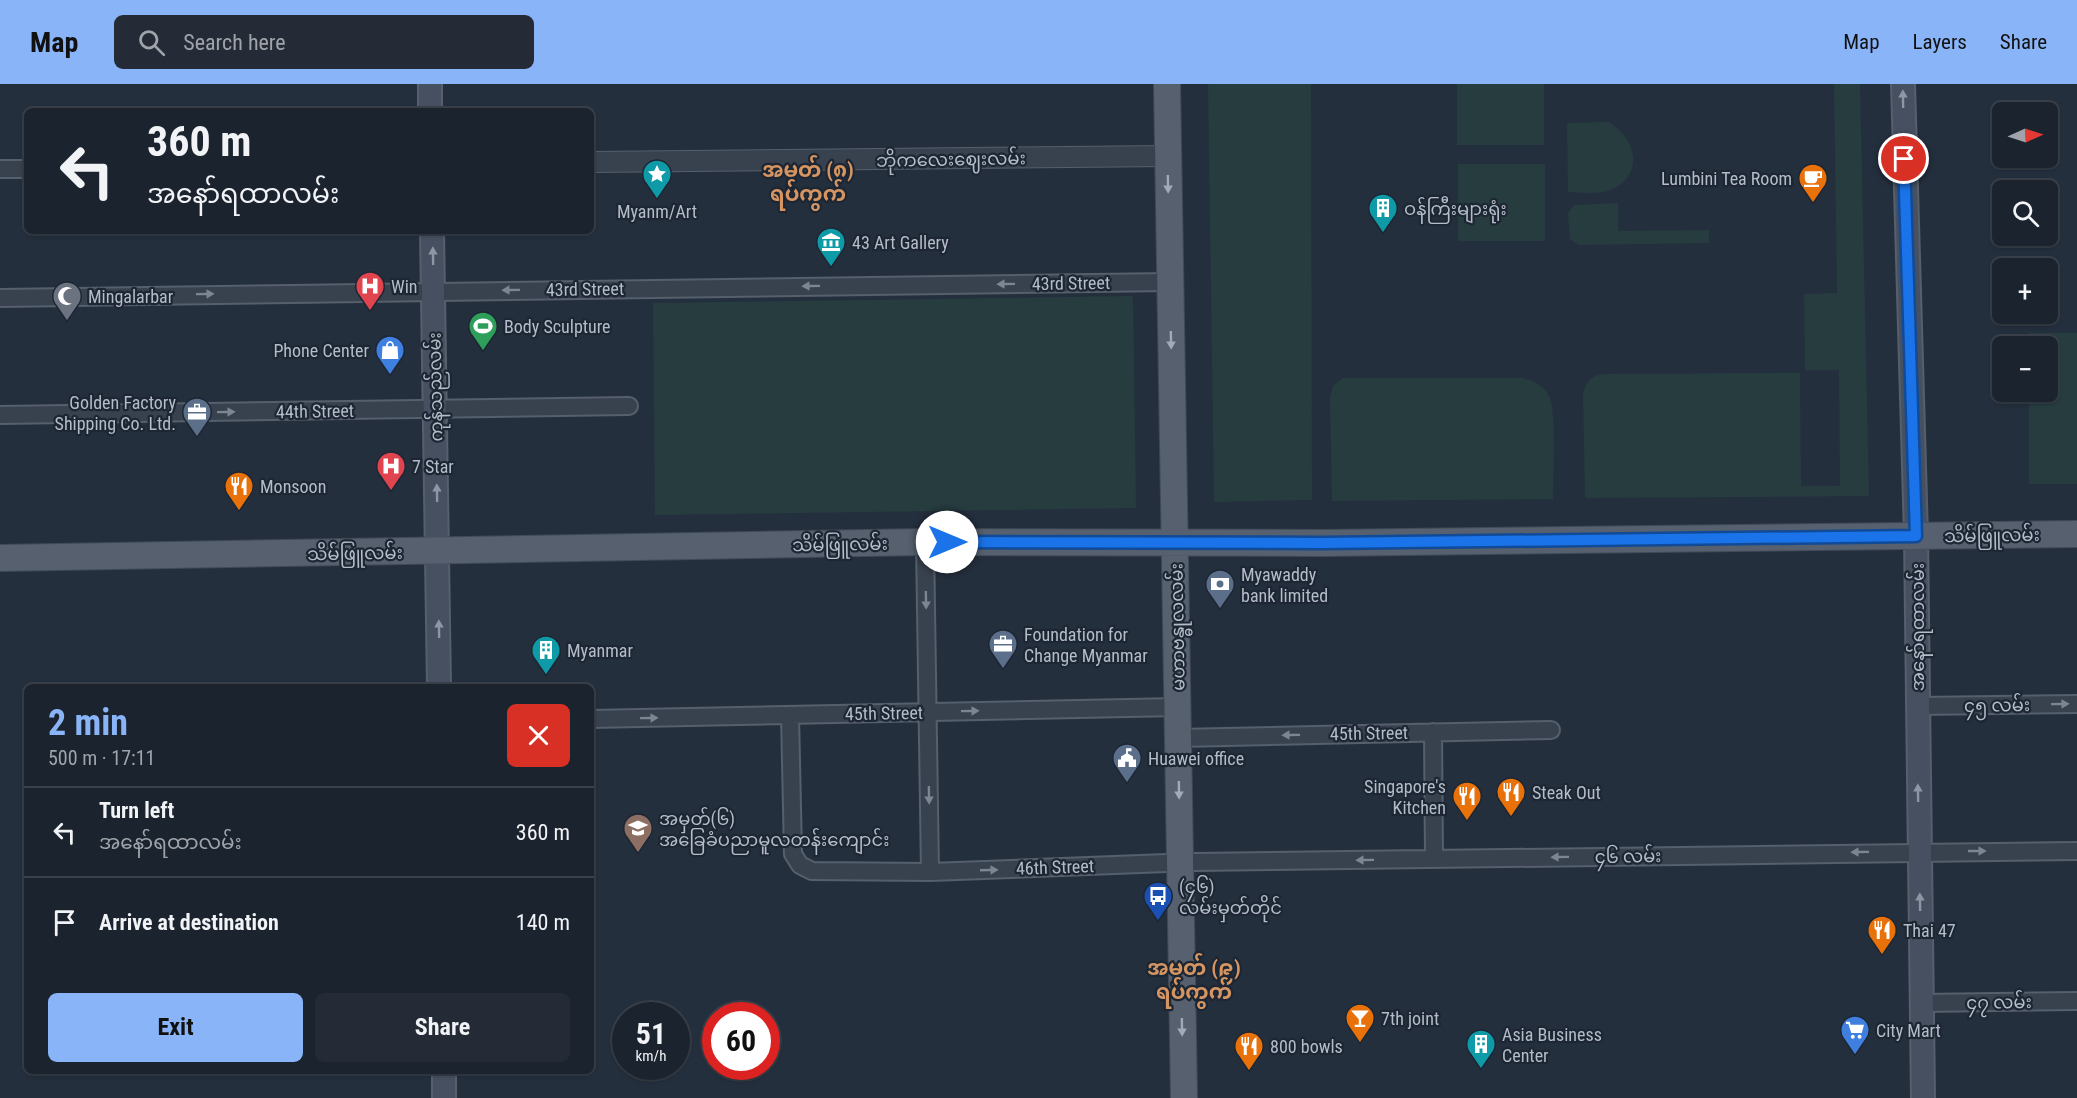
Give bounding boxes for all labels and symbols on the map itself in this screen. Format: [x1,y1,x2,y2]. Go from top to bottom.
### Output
one-way arrow [1898,90,1908,109]
north arrow [1992,102,2058,168]
pin [1878,133,1929,184]
street label: ဘိုကလေးဈေးလမ်း [876,144,1026,176]
district label: အမှတ် (၈) ရပ်ကွက် [762,154,854,211]
place icon: Myanm/Art [641,158,673,200]
cafe icon: Lumbini Tea Room [1797,162,1829,204]
place label: Lumbini Tea Room [1661,168,1792,189]
one-way arrow [1163,175,1173,194]
building icon: ဝန်ကြီးများရုံး [1367,192,1399,234]
place label: ဝန်ကြီးများရုံး [1404,195,1507,224]
place label: Myanm/Art [617,201,697,222]
museum icon: 43 Art Gallery [815,226,847,268]
place label: 43 Art Gallery [852,232,949,253]
one-way arrow [428,246,437,265]
hospital icon: Win [354,270,386,312]
street label: 43rd Street [1032,272,1110,294]
place label: Win [391,276,418,297]
street label: 43rd Street [546,278,624,300]
one-way arrow [997,279,1016,289]
mosque icon: Mingalarbar [51,280,83,322]
one-way arrow [802,281,821,291]
one-way arrow [502,285,521,295]
place label: Mingalarbar [88,286,174,307]
one-way arrow [196,290,215,299]
sports icon: Body Sculpture [467,310,499,352]
place label: Body Sculpture [504,316,611,337]
one-way arrow [1166,331,1176,350]
street label: ကုန်သည်လမ်း [422,332,451,442]
shop icon: Phone Center [374,334,406,376]
place label: Phone Center [273,340,370,361]
place label: Golden Factory Shipping Co. Ltd. [55,392,177,434]
office icon: Golden Factory Shipping Co. Ltd. [181,396,213,438]
street label: 44th Street [276,400,354,422]
one-way arrow [217,407,236,417]
hospital icon: 7 Star [375,450,407,492]
place label: 7 Star [412,456,454,477]
restaurant icon: Monsoon [223,470,255,512]
place label: Monsoon [260,476,326,497]
one-way arrow [432,483,442,502]
position arrow [915,510,979,574]
street label: သိမ်ဖြူလမ်း [1944,521,2040,551]
street label: သိမ်ဖြူလမ်း [792,530,888,560]
street label: သိမ်ဖြူလမ်း [307,539,403,569]
street label: မဟာဗန္ဓုလလမ်း [1163,563,1194,691]
street label: အနော်ရထာလမ်း [1905,563,1933,691]
place label: Myawaddy bank limited [1241,564,1328,606]
bank icon: Myawaddy bank limited [1204,568,1236,610]
one-way arrow [921,591,931,610]
one-way arrow [434,619,443,638]
place label: Foundation for Change Myanmar [1024,624,1148,666]
office icon: Foundation for Change Myanmar [987,628,1019,670]
building icon: Myanmar [530,634,562,676]
place label: Myanmar [567,640,633,661]
street label: ၄၅ လမ်း [1964,692,2030,721]
one-way arrow [2050,699,2069,709]
street label: 45th Street [845,702,923,724]
one-way arrow [961,707,980,716]
one-way arrow [640,713,659,723]
street label: 45th Street [1330,722,1408,744]
one-way arrow [1281,730,1300,740]
public building icon: Huawei office [1111,742,1143,784]
place label: Huawei office [1148,748,1244,769]
place label: Singapore's Kitchen [1364,776,1446,818]
restaurant icon: Steak Out [1495,776,1527,818]
restaurant icon: Singapore's Kitchen [1451,780,1483,822]
one-way arrow [1174,781,1184,800]
place label: Steak Out [1532,782,1601,803]
one-way arrow [1913,784,1923,803]
one-way arrow [924,786,934,805]
place label: အမှတ်(၆) အခြေခံပညာမူလတန်းကျောင်း [659,806,889,855]
school or university icon: အမှတ်(၆) အခြေခံပညာမူလတန်းကျောင်း [622,812,654,854]
street label: ၄၆ လမ်း [1594,843,1662,872]
one-way arrow [1968,846,1987,856]
one-way arrow [1851,848,1870,857]
one-way arrow [1551,852,1570,862]
street label: 46th Street [1016,855,1094,879]
one-way arrow [1356,855,1375,865]
one-way arrow [979,865,998,874]
place label: (၄၆) လမ်းမှတ်တိုင် [1179,875,1282,923]
bus stop icon: (၄၆) လမ်းမှတ်တိုင် [1142,880,1174,922]
one-way arrow [1915,893,1924,912]
restaurant icon: Thai 47 [1866,914,1898,956]
place label: Thai 47 [1903,920,1956,941]
district label: အမှတ် (၉) ရပ်ကွက် [1147,952,1241,1009]
street label: ၄၇ လမ်း [1966,989,2032,1018]
speed limit sign: 60 [702,1002,780,1080]
bar icon: 7th joint [1344,1002,1376,1044]
place label: 7th joint [1381,1008,1439,1029]
supermarket icon: City Mart [1839,1014,1871,1056]
one-way arrow [1178,1018,1187,1037]
place label: City Mart [1876,1020,1941,1041]
place label: Asia Business Center [1502,1024,1602,1066]
building icon: Asia Business Center [1465,1028,1497,1070]
restaurant icon: 800 bowls [1233,1030,1265,1072]
place label: 800 bowls [1270,1036,1343,1057]

